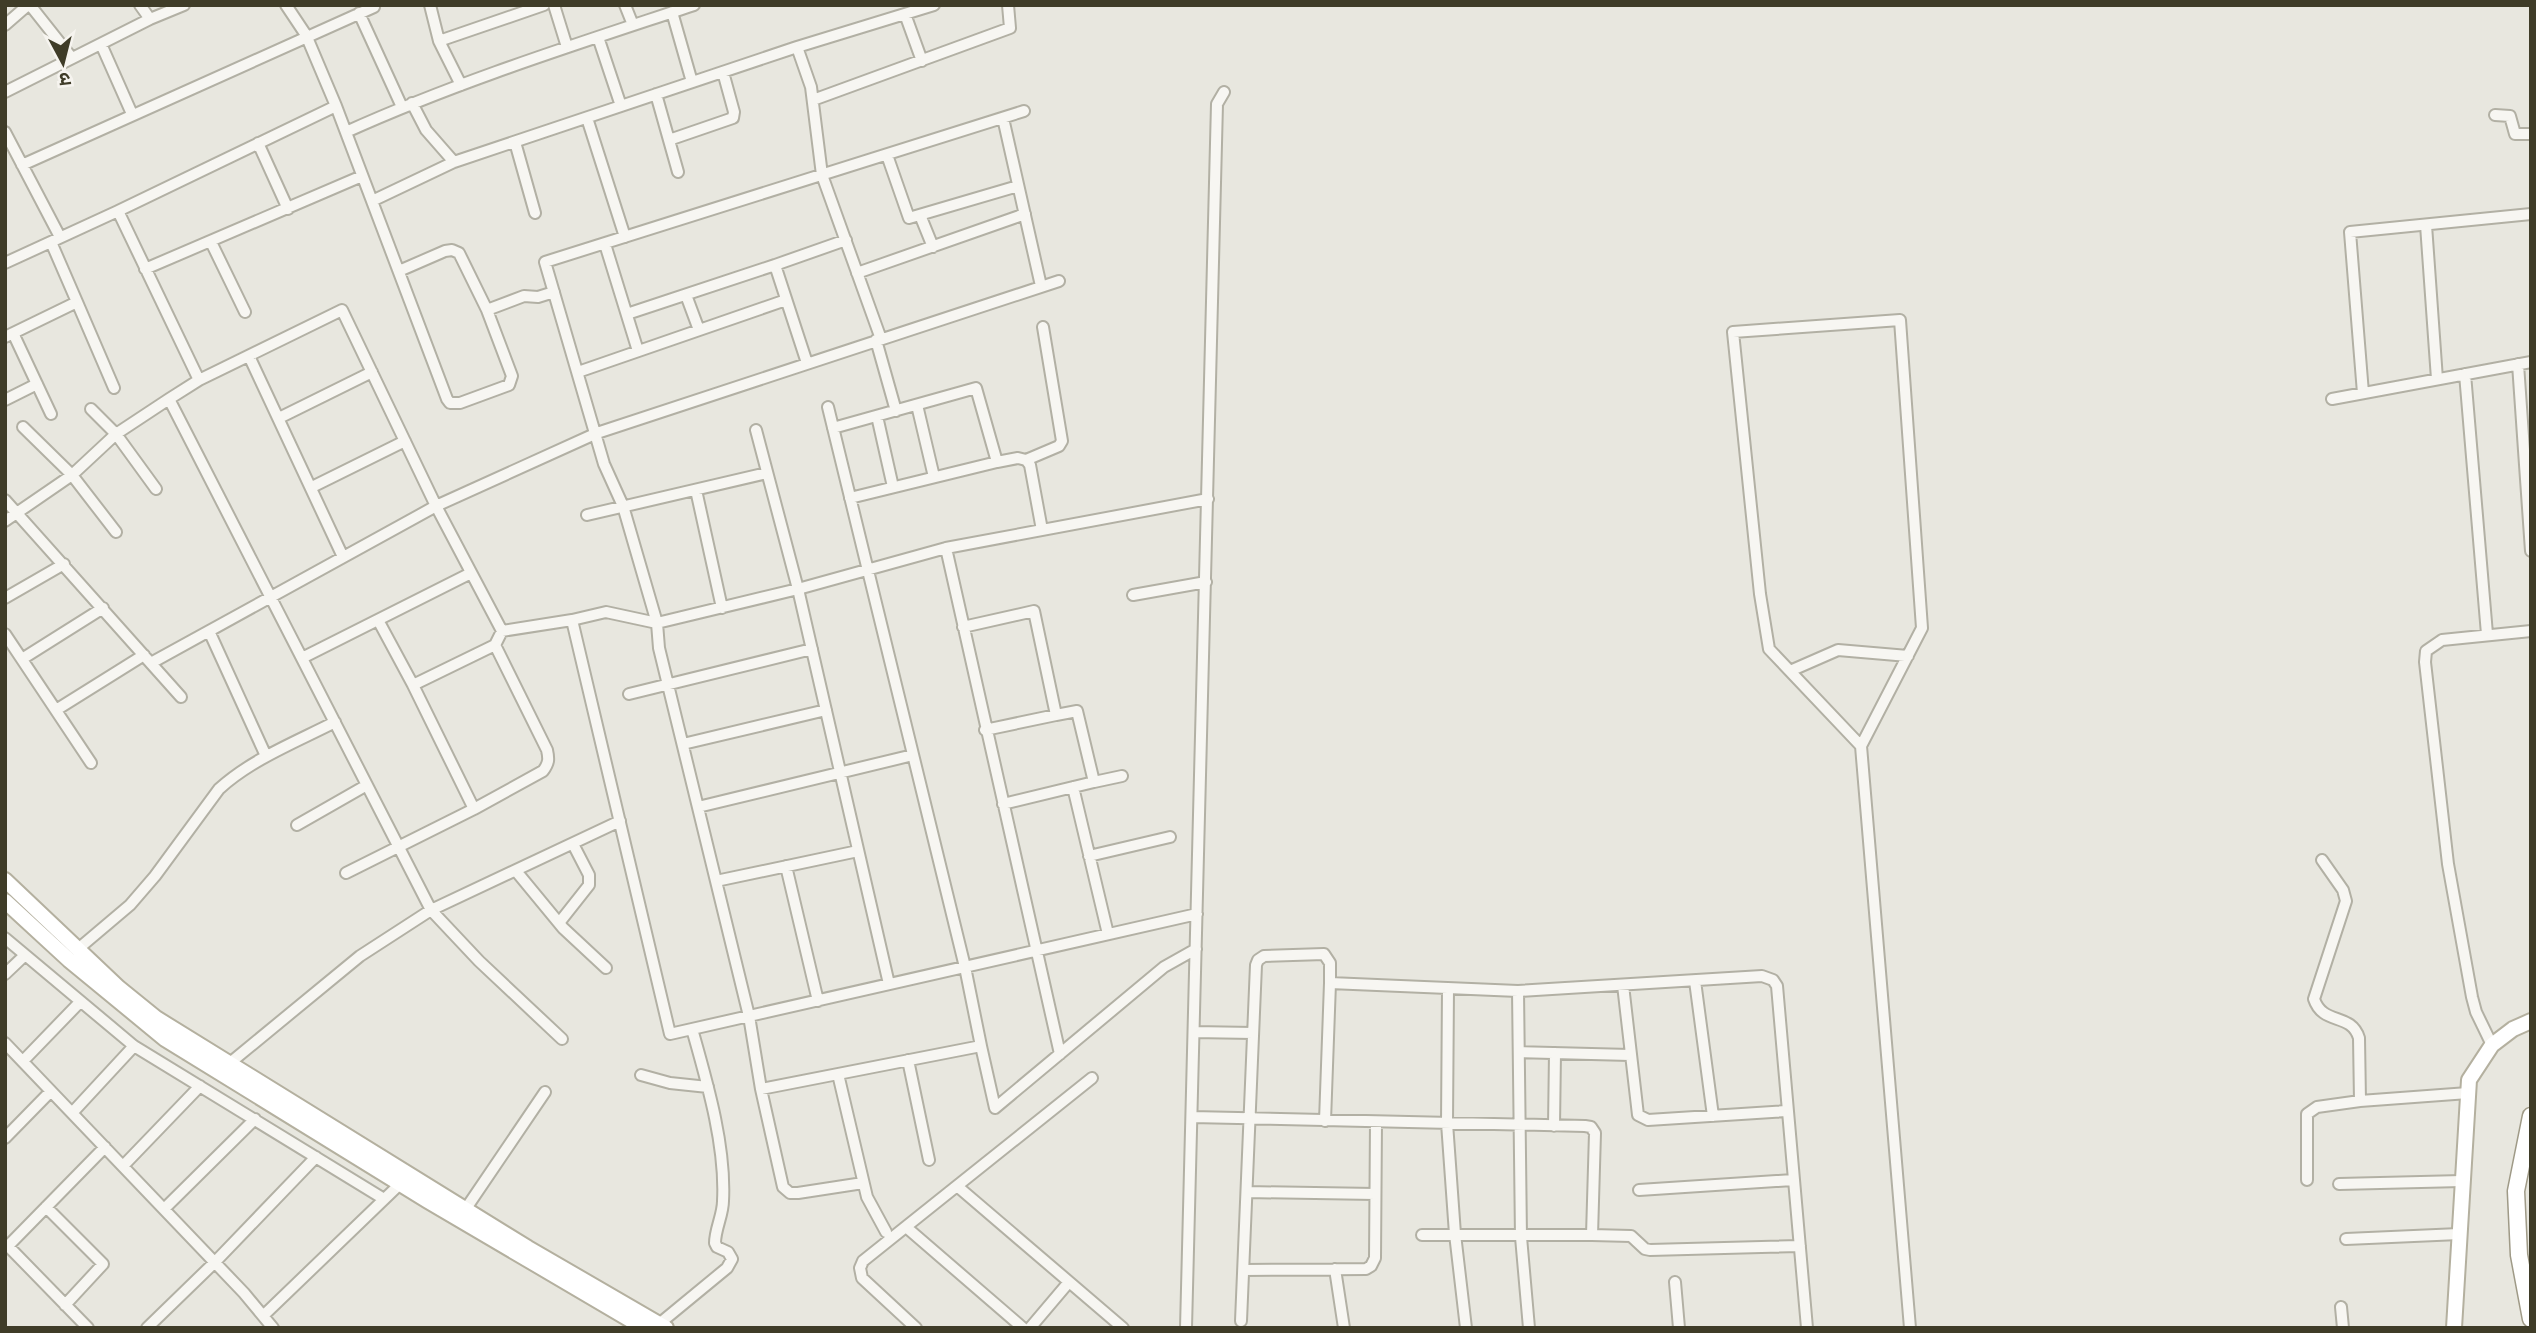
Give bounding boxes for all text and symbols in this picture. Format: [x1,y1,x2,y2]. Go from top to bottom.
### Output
north arrow [28,28,98,98]
text: उ [57,67,72,92]

